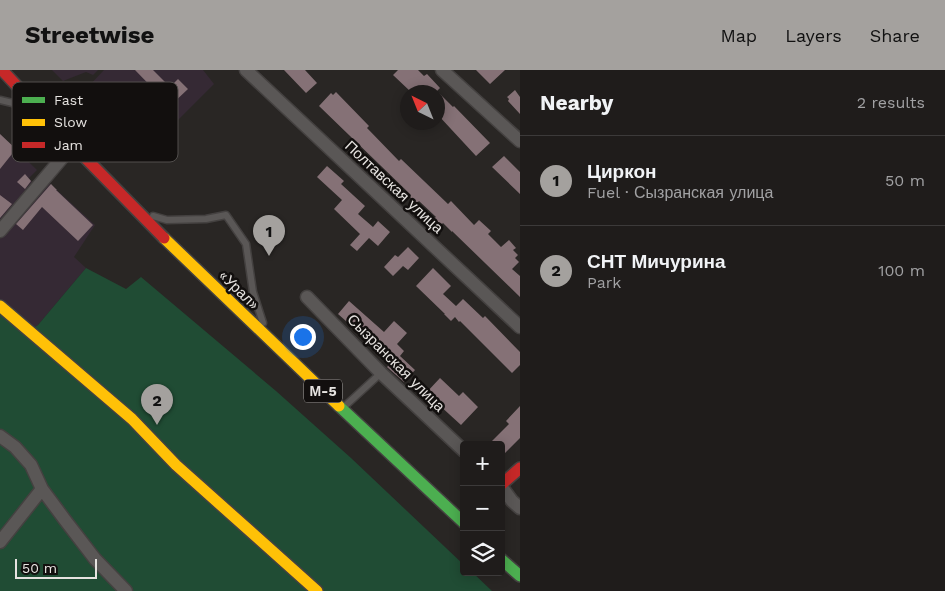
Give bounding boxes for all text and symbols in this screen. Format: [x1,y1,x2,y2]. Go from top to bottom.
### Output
text: Streetwise [25,21,154,49]
text: Map [720,25,757,46]
text: Layers [785,25,842,46]
text: Share [870,25,920,46]
legend [12,82,178,162]
north arrow [400,85,445,130]
text: Nearby [540,90,613,115]
text: Fast [54,92,83,108]
text: 2 results [857,93,925,112]
text: Slow [54,114,87,130]
text: Jam [54,137,83,153]
street label: Полтавская улица [341,137,447,238]
text: Циркон [587,160,657,183]
text: 1 [553,171,559,190]
text: 50 m [885,171,925,190]
text: Fuel · Сызранская улица [587,183,773,202]
pin: 1 [253,215,285,256]
text: СНТ Мичурина [587,250,726,273]
text: 2 [551,261,561,280]
text: 100 m [878,261,925,280]
street label: «Урал» [215,266,263,314]
text: Park [587,273,621,292]
street label: Сызранская улица [343,310,449,416]
your location [290,324,316,350]
road number: М-5 [304,380,342,402]
pin: 2 [141,384,173,425]
map controls [460,441,505,576]
button: + [460,441,505,486]
button: − [460,486,505,531]
button: layers [460,531,505,576]
scale bar [15,556,98,579]
text: 50 m [22,560,57,576]

